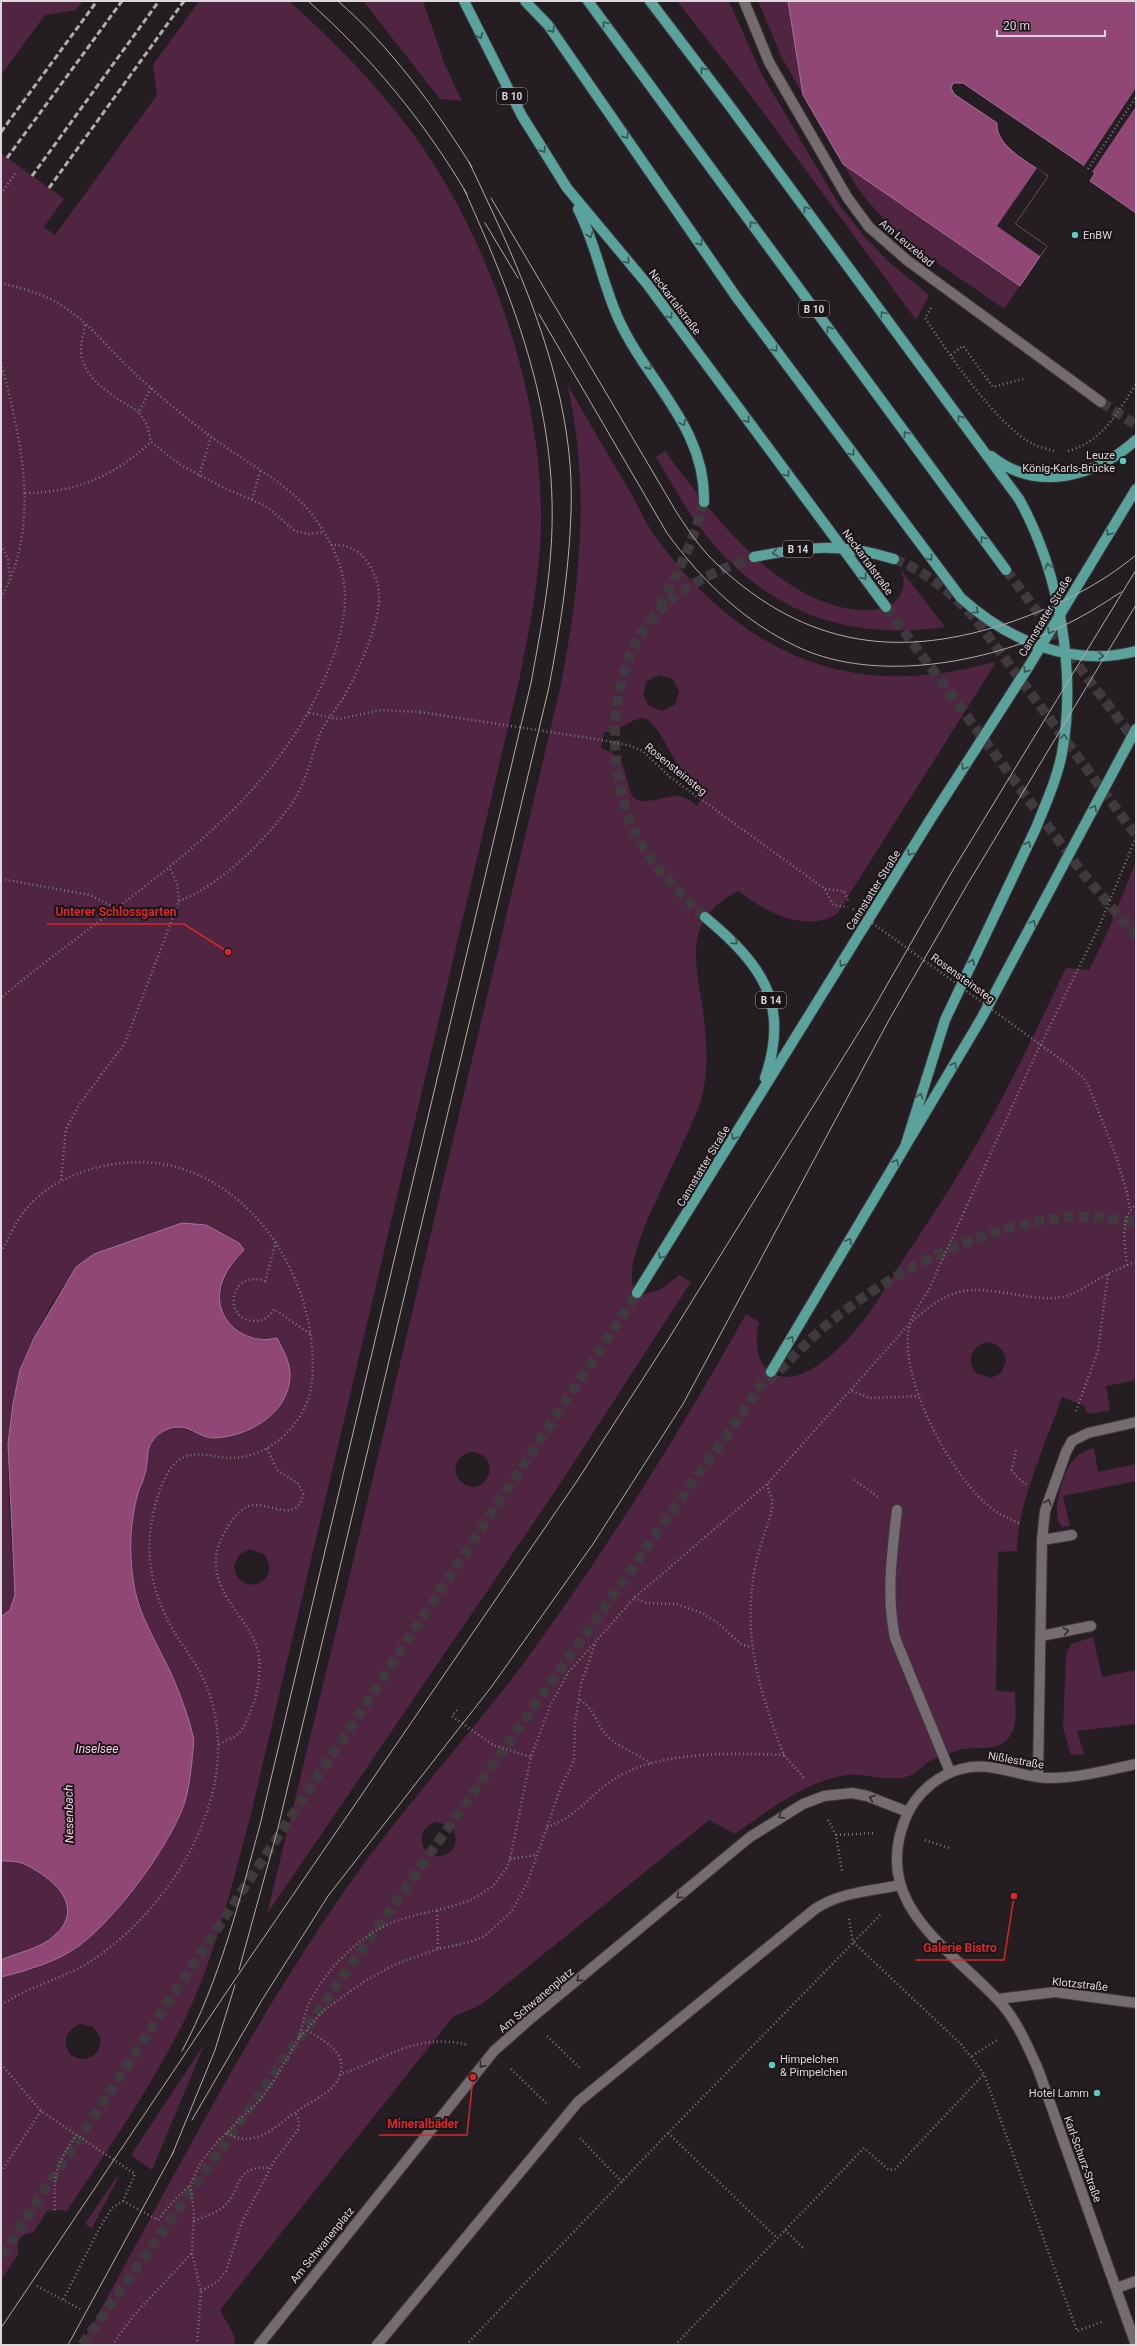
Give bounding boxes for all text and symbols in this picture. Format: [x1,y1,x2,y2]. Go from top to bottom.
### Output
scale bar [997,12,1105,38]
text: 20 m [1003,19,1030,33]
one-way arrow [603,22,610,29]
one-way arrow [547,25,554,32]
one-way arrow [476,32,483,39]
one-way arrow [700,68,707,75]
road number: B 10 [497,88,527,104]
one-way arrow [621,132,628,139]
one-way arrow [538,146,545,153]
one-way arrow [803,206,811,213]
street label: Am Leuzebad [877,217,937,270]
one-way arrow [750,222,757,229]
place label: EnBW [1083,229,1112,242]
marker: EnBW [1070,230,1080,240]
one-way arrow [585,232,593,239]
one-way arrow [695,239,702,246]
one-way arrow [623,256,630,263]
street label: Neckartalstraße [646,267,703,338]
road number: B 10 [799,301,829,317]
one-way arrow [665,311,672,318]
one-way arrow [881,311,888,318]
one-way arrow [827,327,834,334]
one-way arrow [770,345,778,352]
one-way arrow [644,363,651,370]
one-way arrow [742,416,750,423]
one-way arrow [958,416,965,423]
one-way arrow [679,418,686,426]
one-way arrow [903,431,911,438]
one-way arrow [847,449,854,456]
place label: Leuze König-Karls-Brücke [1022,449,1115,475]
marker: Leuze König-Karls-Brücke [1118,456,1128,466]
one-way arrow [782,469,789,476]
street label: Neckartalstraße [839,527,896,598]
one-way arrow [1107,529,1114,536]
one-way arrow [980,536,988,543]
road number: B 14 [783,541,813,557]
one-way arrow [772,548,778,556]
one-way arrow [925,554,932,561]
one-way arrow [1044,563,1053,570]
one-way arrow [859,573,867,580]
street label: Cannstatter Straße [1016,573,1075,659]
one-way arrow [972,607,979,614]
one-way arrow [1047,627,1054,634]
one-way arrow [1098,652,1104,660]
one-way arrow [1023,666,1031,673]
one-way arrow [1059,734,1068,740]
street label: Rosensteinsteg [642,740,709,798]
one-way arrow [961,763,969,770]
one-way arrow [1089,805,1097,812]
one-way arrow [1023,841,1031,849]
street label: Cannstatter Straße [844,848,903,933]
one-way arrow [907,849,915,856]
callout: Unterer Schlossgarten [47,900,184,924]
text: Unterer Schlossgarten [55,905,177,919]
one-way arrow [1029,920,1036,927]
one-way arrow [730,937,738,945]
street label: Rosensteinsteg [928,951,997,1006]
one-way arrow [967,958,975,966]
one-way arrow [840,959,847,966]
road number: B 14 [756,992,786,1008]
one-way arrow [949,1062,956,1069]
one-way arrow [915,1093,924,1100]
street label: Cannstatter Straße [674,1123,733,1209]
one-way arrow [731,1133,739,1140]
one-way arrow [892,1158,899,1166]
one-way arrow [844,1238,852,1245]
one-way arrow [659,1251,666,1258]
one-way arrow [786,1336,794,1343]
one-way arrow [1043,1498,1052,1505]
one-way arrow [1063,1627,1069,1636]
water label: Inselsee [76,1742,118,1756]
street label: Nißlestraße [987,1749,1045,1772]
water label: Nesenbach [61,1785,77,1843]
one-way arrow [868,1795,875,1803]
one-way arrow [778,1812,785,1819]
one-way arrow [676,1892,683,1899]
callout: Galerie Bistro [915,1936,1004,1960]
text: Galerie Bistro [923,1941,997,1955]
street label: Am Schwanenplatz [496,1965,577,2036]
one-way arrow [576,1974,583,1981]
street label: Klotzstraße [1051,1975,1109,1994]
place label: Himpelchen & Pimpelchen [780,2053,847,2079]
one-way arrow [479,2060,486,2068]
marker: Himpelchen & Pimpelchen [767,2060,777,2070]
place label: Hotel Lamm [1029,2087,1089,2100]
marker: Hotel Lamm [1092,2088,1102,2098]
callout: Mineralbäder [379,2111,467,2135]
street label: Karl-Schurz-Straße [1061,2114,1104,2204]
text: Mineralbäder [387,2117,459,2131]
street label: Am Schwanenplatz [288,2204,357,2286]

